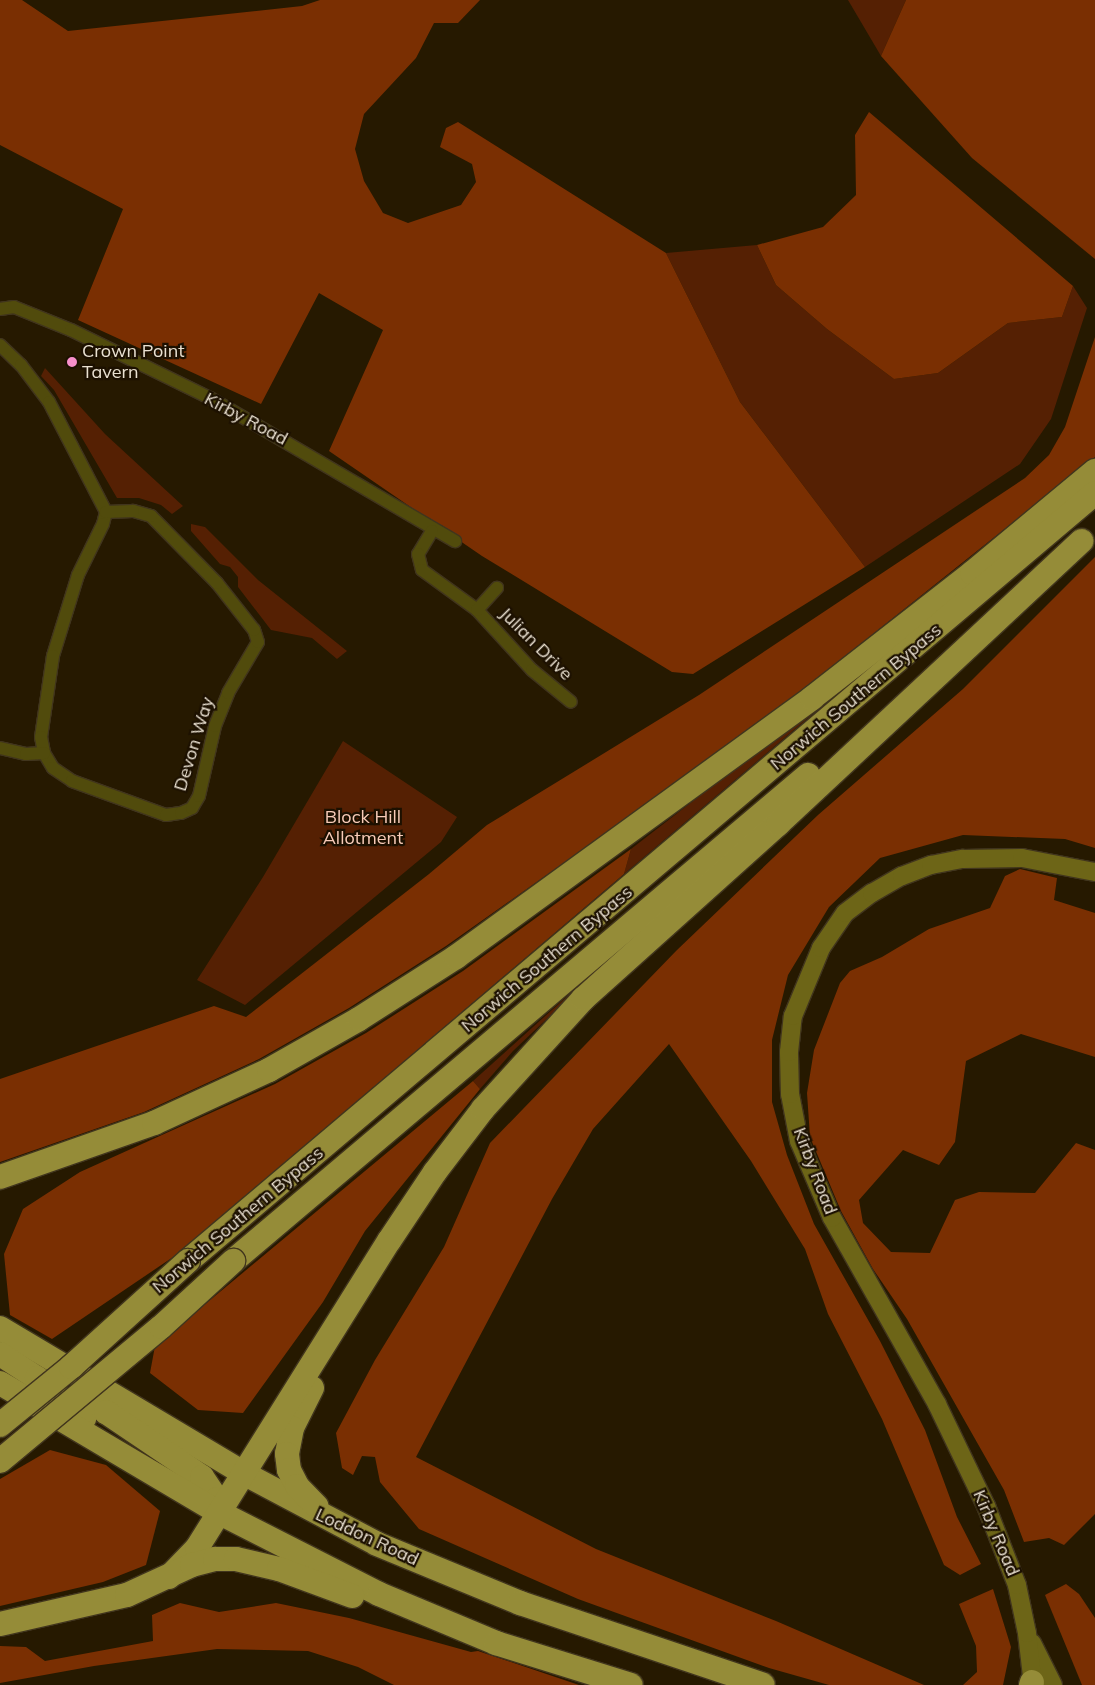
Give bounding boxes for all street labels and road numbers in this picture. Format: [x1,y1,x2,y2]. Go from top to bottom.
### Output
street label: Kirby Road [201,388,291,450]
street label: Julian Drive [495,603,577,685]
street label: Norwich Southern Bypass [766,619,946,775]
street label: Devon Way [169,694,219,794]
street label: Norwich Southern Bypass [457,881,637,1037]
street label: Kirby Road [789,1125,841,1217]
street label: Norwich Southern Bypass [148,1142,328,1298]
street label: Kirby Road [968,1487,1024,1579]
street label: Loddon Road [312,1504,422,1570]

